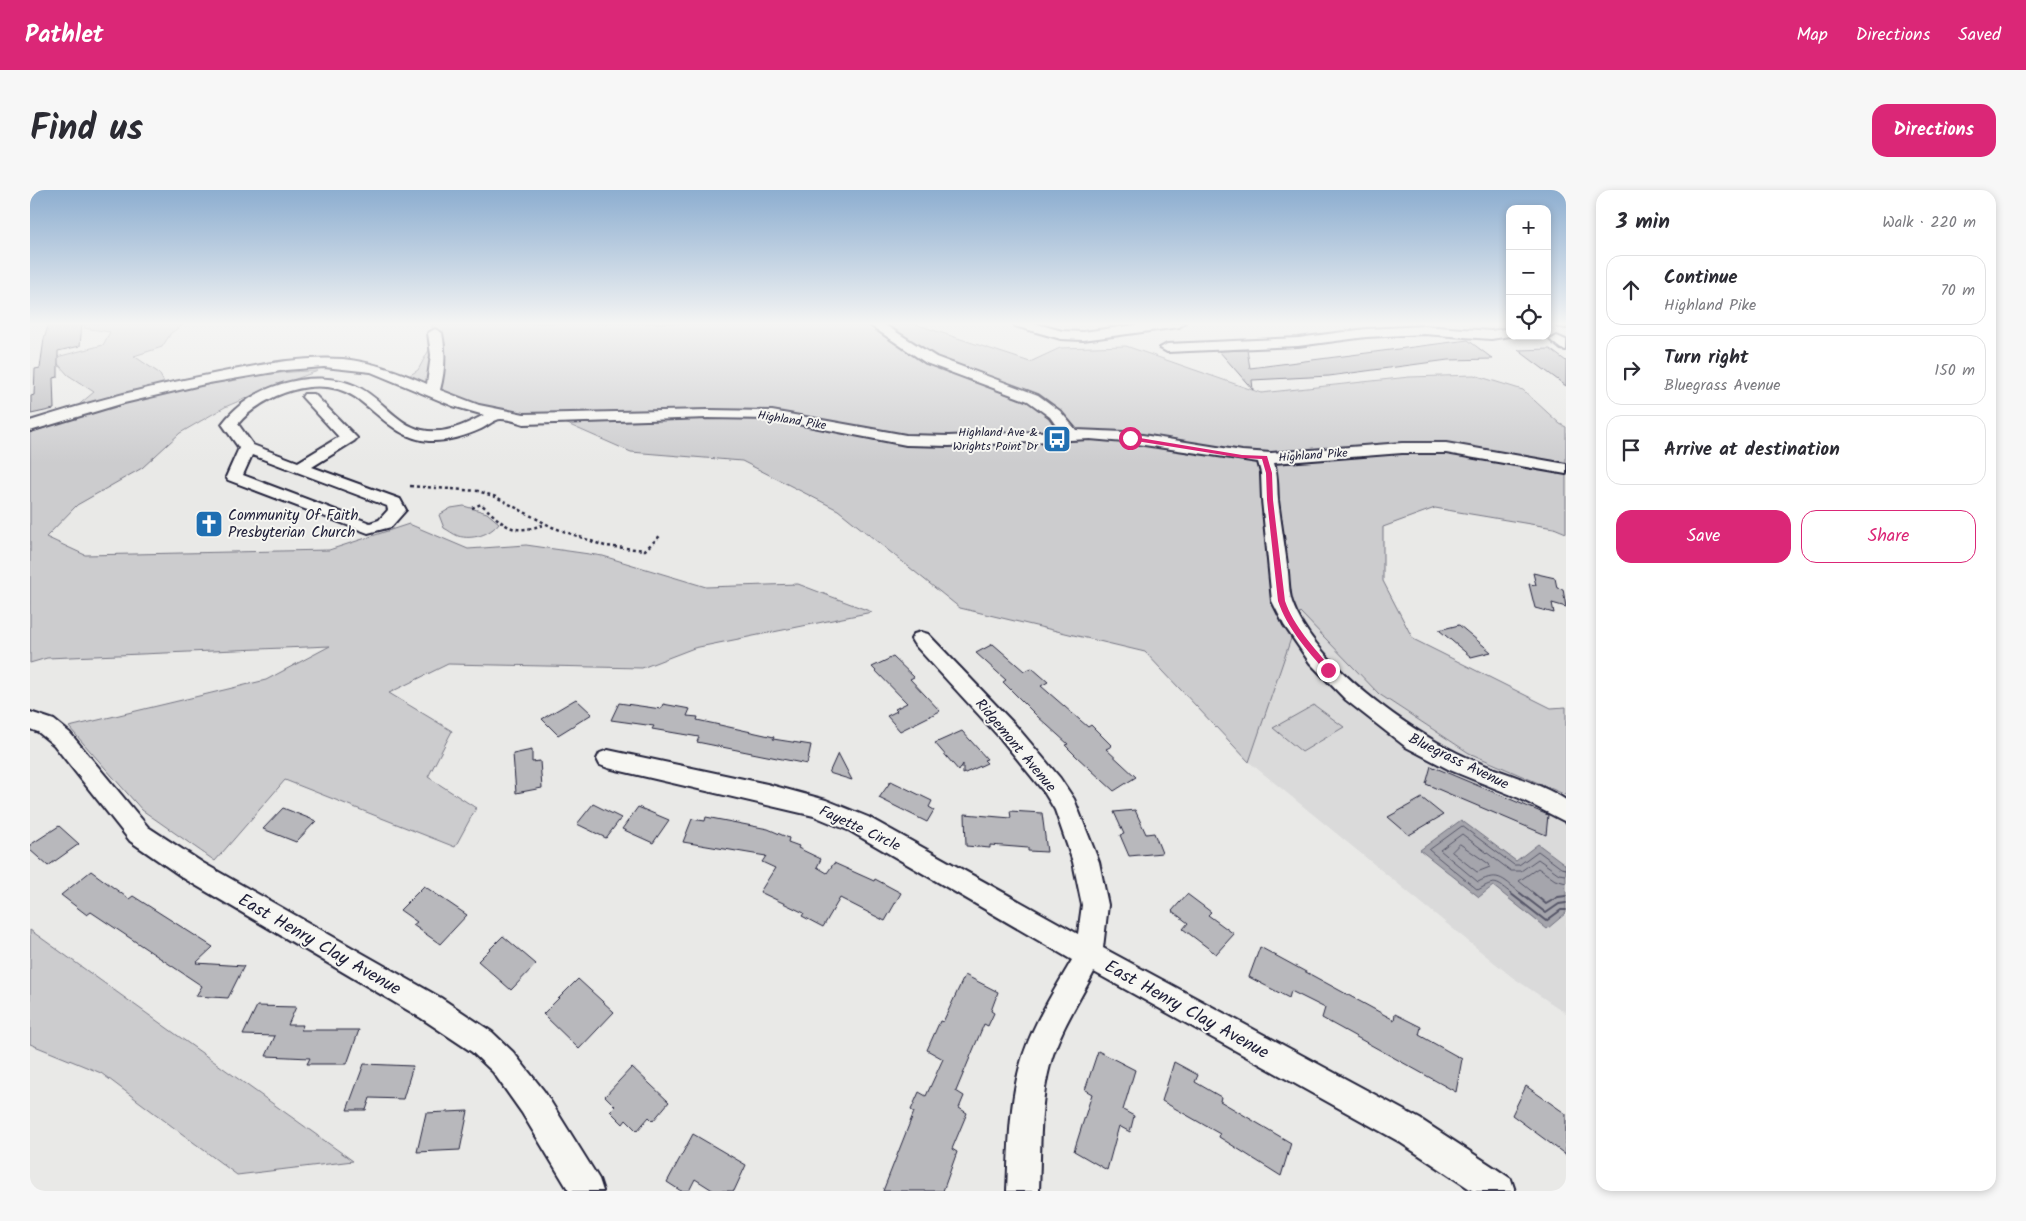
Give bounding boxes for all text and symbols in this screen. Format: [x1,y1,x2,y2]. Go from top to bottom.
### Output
text: Pathlet [25,16,104,55]
text: Map [1796,21,1828,50]
text: Directions [1856,21,1930,50]
text: Saved [1958,21,2001,50]
text: Find us [30,102,143,158]
button: Directions [1872,104,1996,157]
map controls [1506,205,1551,340]
button: + [1506,205,1551,250]
text: 3 min [1616,206,1670,239]
text: Walk · 220 m [1882,210,1976,235]
button: − [1506,250,1551,295]
text: Continue [1664,263,1737,293]
icon: ahead [1617,276,1645,304]
text: 70 m [1940,278,1975,303]
text: Highland Pike [1664,293,1756,318]
button: locate [1506,295,1551,340]
text: Turn right [1664,343,1749,373]
icon: right [1617,356,1645,384]
text: 150 m [1934,358,1975,383]
text: Bluegrass Avenue [1664,373,1781,398]
street label: Highland Pike [756,406,828,435]
place label: Highland Ave & Wrights Point Dr [953,423,1039,456]
bus stop icon: Highland Ave & Wrights Point Dr [1042,424,1072,454]
route start [1119,427,1142,450]
text: Arrive at destination [1664,435,1840,465]
icon: arrive [1617,436,1645,464]
street label: Highland Pike [1278,444,1349,467]
place label: Community Of Faith Presbyterian Church [228,504,358,545]
church icon: Community Of Faith Presbyterian Church [194,509,224,539]
button: Save [1616,510,1791,563]
button: Share [1801,510,1976,563]
route end [1317,659,1340,682]
street label: Ridgemont Avenue [969,693,1062,798]
street label: Bluegrass Avenue [1404,727,1513,797]
street label: Fayette Circle [815,800,905,858]
street label: East Henry Clay Avenue [232,887,406,1004]
street label: East Henry Clay Avenue [1099,953,1274,1068]

